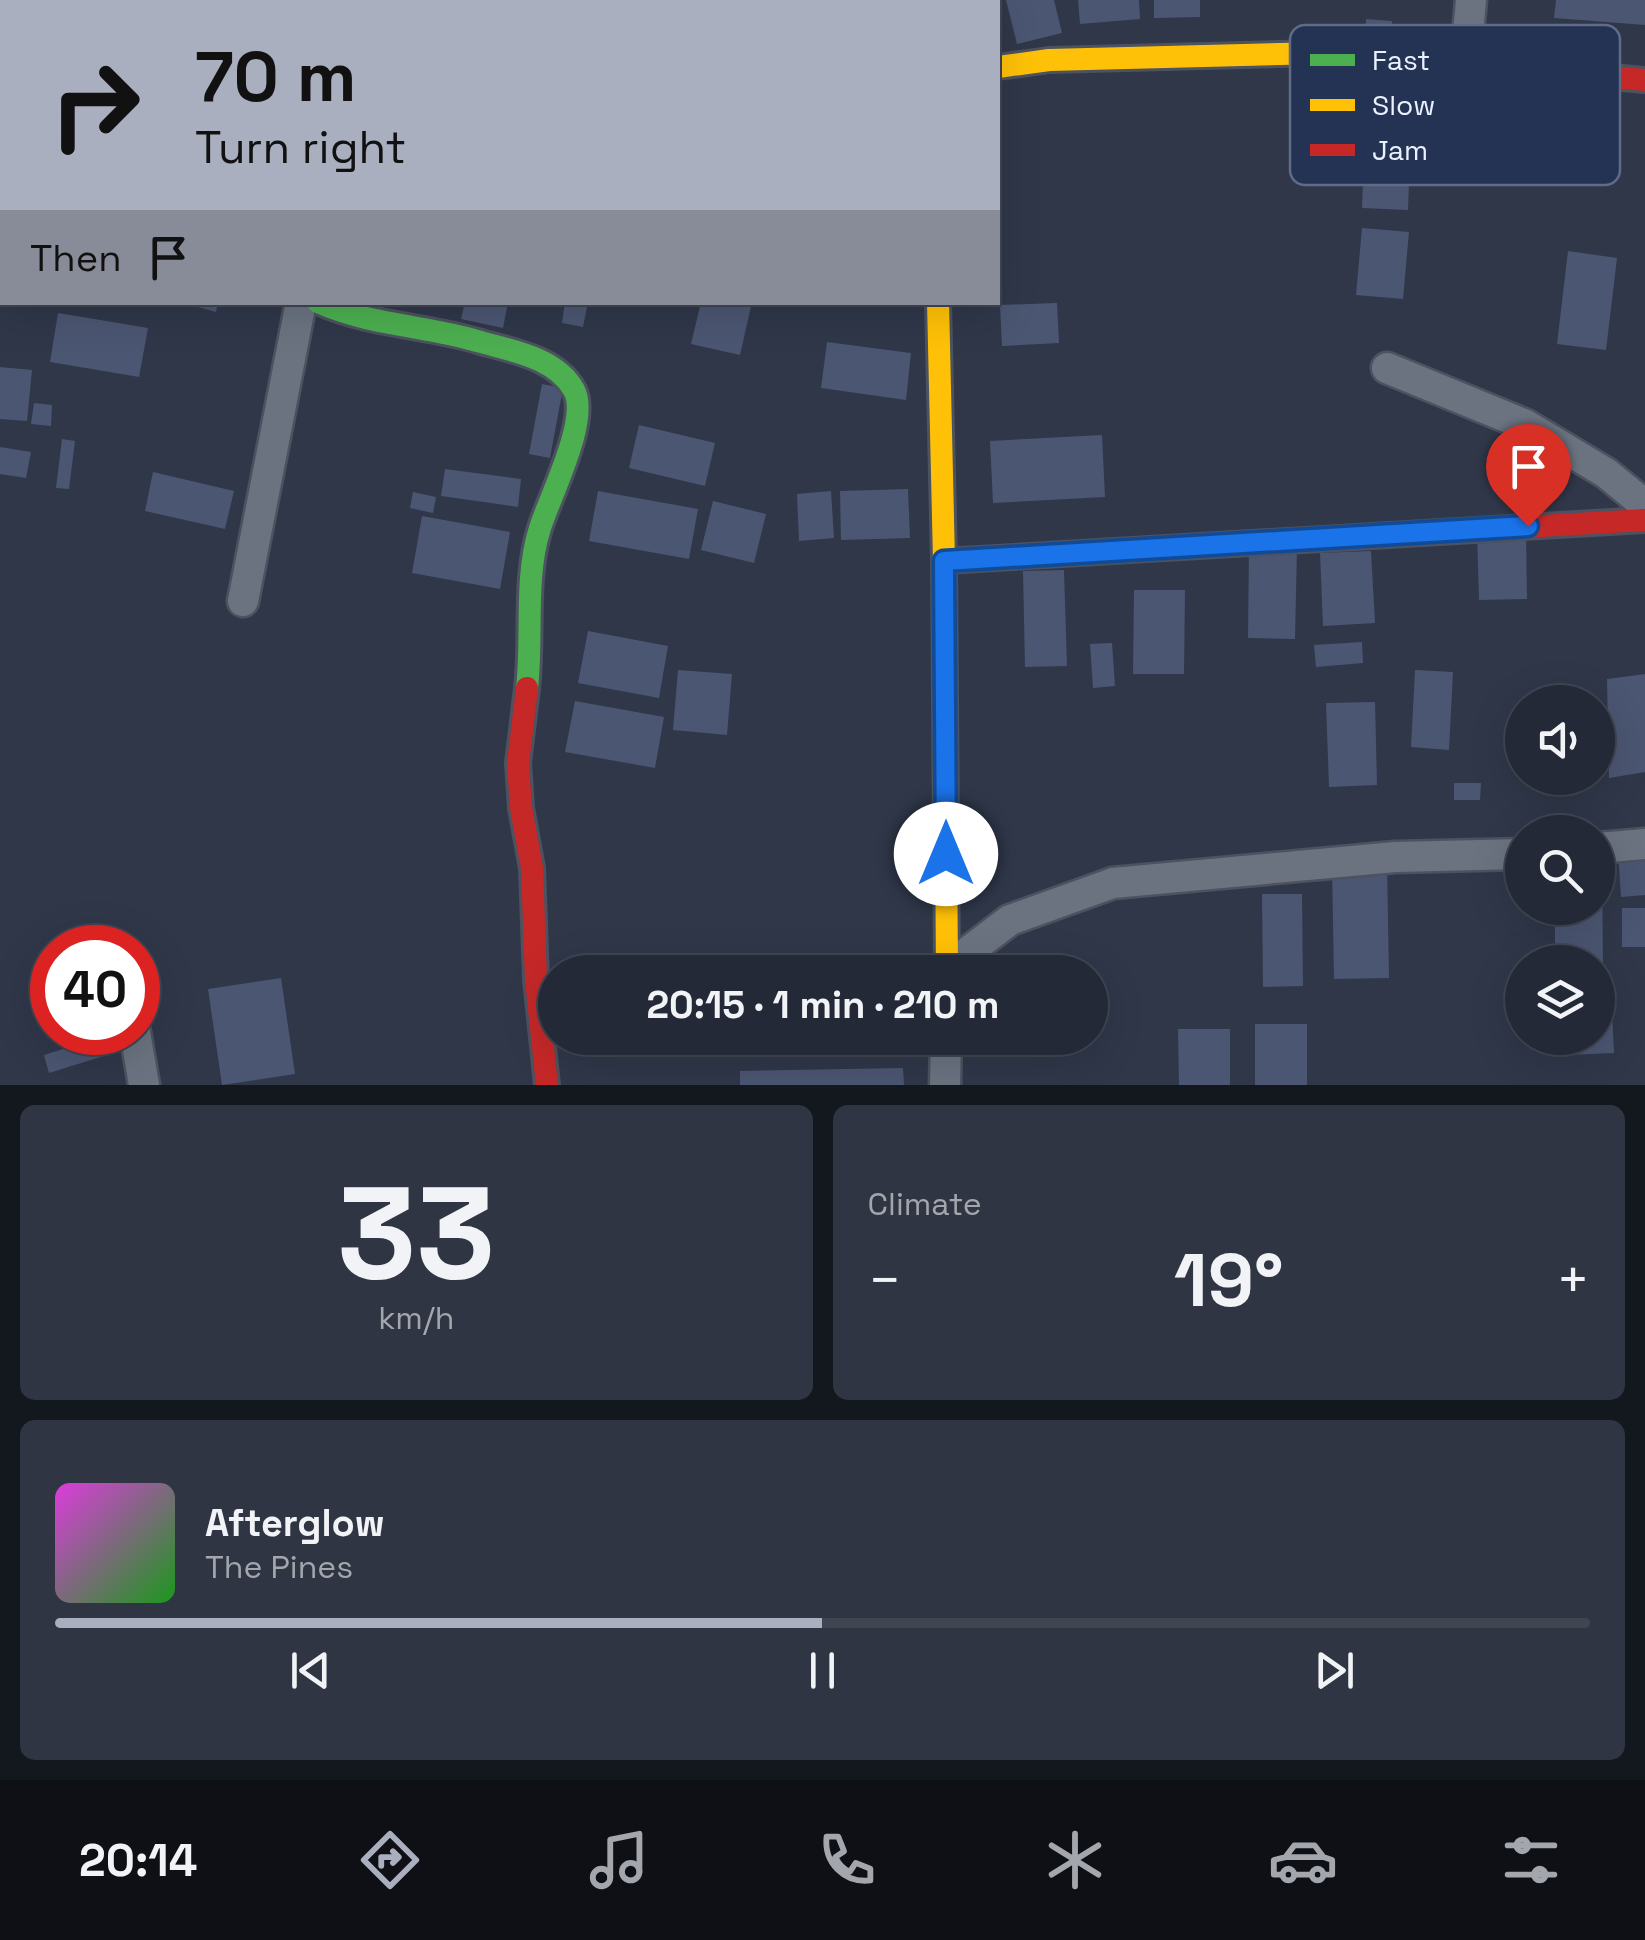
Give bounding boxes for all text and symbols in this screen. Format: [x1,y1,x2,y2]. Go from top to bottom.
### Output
legend [1290,25,1620,185]
text: 70 m [195,32,356,121]
icon: right [30,40,160,170]
text: Fast [1372,42,1430,78]
text: Slow [1372,87,1435,123]
text: Turn right [195,119,406,176]
text: Jam [1372,132,1428,168]
icon: arrive [141,230,196,285]
text: Then [30,234,121,282]
pin [1486,424,1571,527]
icon: arrive [1501,439,1556,494]
map controls [1505,685,1615,1055]
button: sound [1505,685,1615,795]
position arrow [894,802,998,906]
button: search [1505,815,1615,925]
speed limit sign: 40 [30,925,160,1055]
button: layers [1505,945,1615,1055]
text: 20:15 · 1 min · 210 m [647,981,999,1029]
text: 33 [337,1150,495,1316]
text: Climate [868,1184,982,1224]
text: 19° [1174,1232,1284,1328]
text: − [868,1245,902,1315]
text: + [1556,1245,1590,1315]
text: km/h [378,1298,454,1338]
text: Afterglow [205,1499,385,1547]
text: The Pines [205,1547,353,1587]
icon: previous [283,1643,338,1698]
icon: pause [795,1643,850,1698]
icon: next [1307,1643,1362,1698]
icon: directions [355,1825,425,1895]
icon: music [584,1825,654,1895]
icon: phone [812,1825,882,1895]
icon: climate [1040,1825,1110,1895]
icon: car [1268,1825,1338,1895]
icon: filters [1496,1825,1566,1895]
text: 20:14 [79,1832,197,1889]

